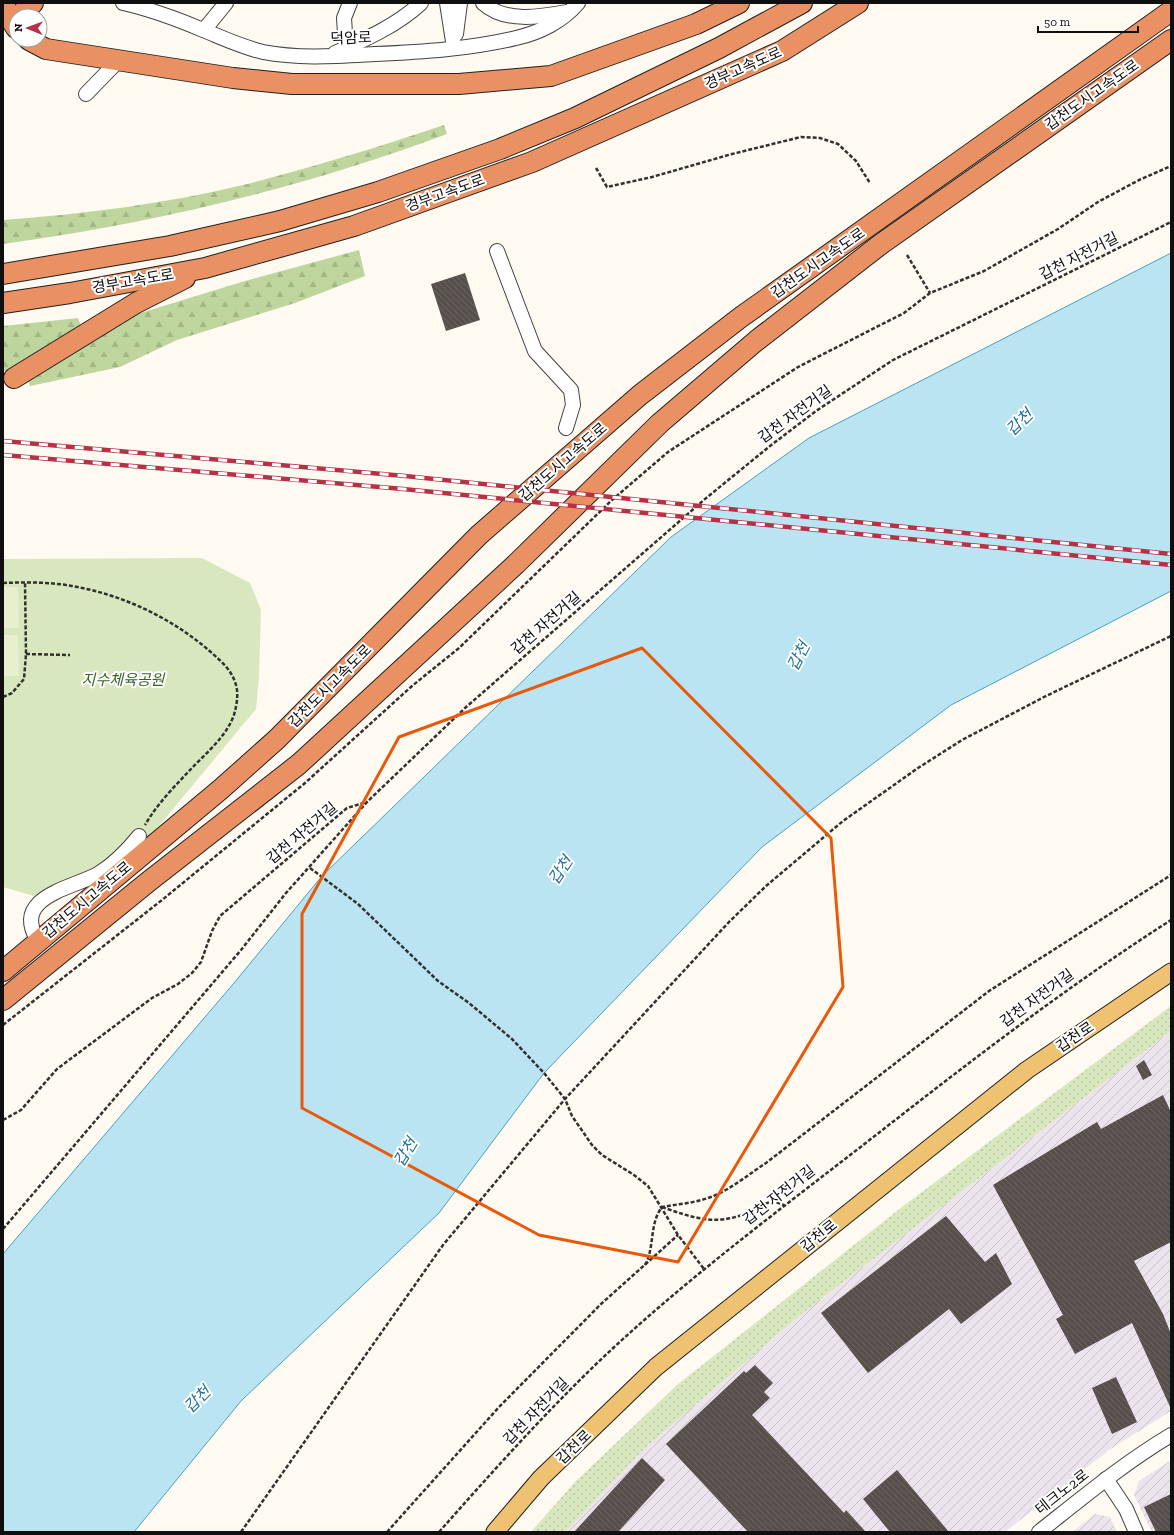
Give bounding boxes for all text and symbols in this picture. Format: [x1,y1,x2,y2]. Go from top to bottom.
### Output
north arrow [8,8,48,48]
scale bar [1038,8,1138,34]
text: 50 m [1044,15,1071,29]
text: N [12,23,25,32]
street label: 덕암로 [330,28,372,48]
street label: 경부고속도로 [702,43,784,93]
street label: 갑천도시고속도로 [1042,56,1142,134]
street label: 경부고속도로 [403,170,487,216]
street label: 갑천도시고속도로 [768,224,868,302]
street label: 갑천 자전거길 [1037,228,1121,284]
street label: 경부고속도로 [91,265,175,297]
street label: 갑천 자전거길 [755,381,835,447]
water label: 갑천 [1002,404,1038,439]
street label: 갑천도시고속도로 [515,419,611,505]
street label: 갑천 자전거길 [508,588,584,658]
water label: 갑천 [783,637,815,674]
street label: 갑천도시고속도로 [285,641,375,731]
park label: 지수체육공원 [82,671,166,689]
street label: 갑천 자전거길 [263,798,341,868]
water label: 갑천 [544,851,578,888]
street label: 갑천도시고속도로 [39,858,135,942]
street label: 갑천 자전거길 [997,965,1077,1031]
street label: 갑천로 [1053,1018,1097,1056]
water label: 갑천 [390,1133,422,1170]
street label: 갑천 자전거길 [739,1161,819,1229]
street label: 갑천로 [797,1216,841,1256]
street label: 갑천 자전거길 [500,1374,572,1448]
water label: 갑천 [180,1381,216,1416]
street label: 갑천로 [553,1426,595,1468]
street label: 테크노2로 [1032,1466,1092,1518]

